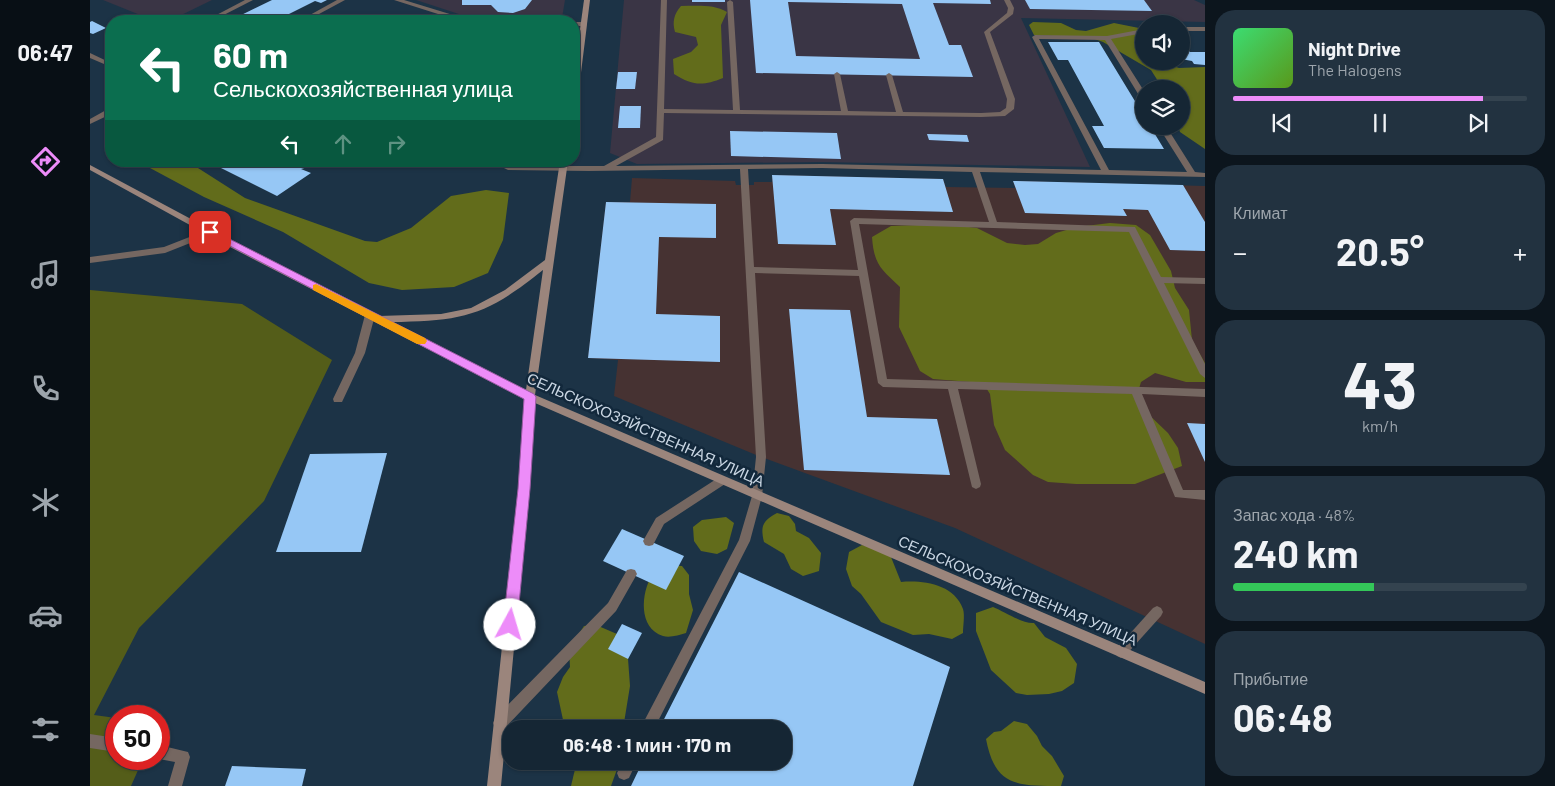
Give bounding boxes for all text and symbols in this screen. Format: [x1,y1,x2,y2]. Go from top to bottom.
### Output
map controls [1135,15,1190,135]
button: sound [1135,15,1190,70]
text: 60 m [213,33,288,75]
icon: left [130,35,195,100]
text: Night Drive [1308,37,1401,60]
text: 06:47 [17,39,73,65]
text: The Halogens [1308,60,1402,79]
text: Сельскохозяйственная улица [213,75,513,101]
button: layers [1135,80,1190,135]
icon: previous [1268,109,1296,137]
icon: pause [1366,109,1394,137]
icon: next [1464,109,1492,137]
icon: left [276,130,304,158]
icon: ahead [329,130,357,158]
icon: right [382,130,410,158]
icon: directions [28,144,63,179]
text: Климат [1233,203,1287,222]
pin [189,211,231,253]
icon: arrive [196,218,224,246]
text: 20.5° [1336,228,1424,274]
text: − [1233,235,1247,269]
text: + [1513,235,1527,269]
icon: music [28,257,63,292]
text: 43 [1343,344,1417,422]
street label: СЕЛЬСКОХОЗЯЙСТВЕННАЯ УЛИЦА [524,368,768,490]
icon: phone [28,371,63,406]
text: km/h [1362,416,1398,435]
icon: climate [28,485,63,520]
text: Запас хода · 48% [1233,505,1355,524]
text: 240 km [1233,530,1359,576]
street label: СЕЛЬСКОХОЗЯЙСТВЕННАЯ УЛИЦА [896,531,1140,649]
icon: car [28,598,63,633]
position arrow [483,598,535,650]
text: Прибытие [1233,669,1308,688]
text: 06:48 [1233,694,1332,740]
speed limit sign: 50 [105,705,170,770]
icon: filters [28,712,63,747]
text: 06:48 · 1 мин · 170 m [563,733,731,756]

